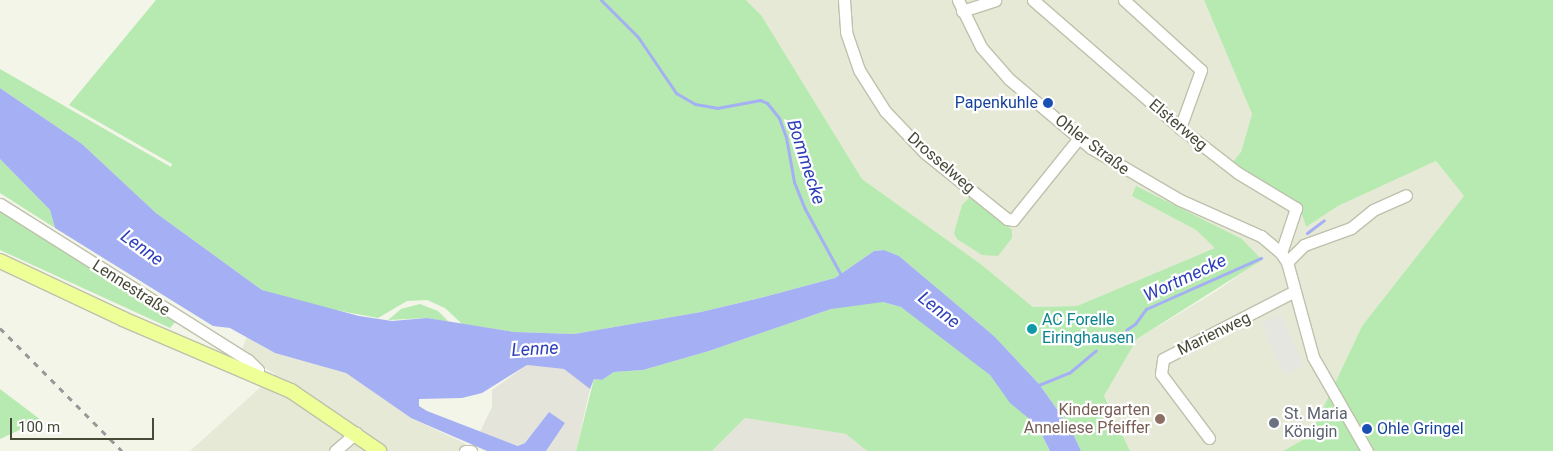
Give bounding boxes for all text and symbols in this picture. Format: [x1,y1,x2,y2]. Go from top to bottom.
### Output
place label: Papenkuhle [955,93,1038,113]
street label: Elsterweg [1145,95,1211,155]
marker: Papenkuhle [1042,97,1054,109]
street label: Ohler Straße [1051,111,1133,179]
water label: Bommecke [782,117,830,207]
street label: Drosselweg [903,128,979,198]
water label: Lenne [117,225,167,271]
water label: Wortmecke [1140,249,1230,307]
street label: Lennestraße [89,256,173,320]
water label: Lenne [914,287,964,333]
street label: Marienweg [1174,308,1254,360]
place label: AC Forelle Eiringhausen [1042,310,1134,348]
marker: AC Forelle Eiringhausen [1026,323,1038,335]
water label: Lenne [511,337,559,361]
place label: Kindergarten Anneliese Pfeiffer [1024,400,1150,438]
place label: St. Maria Königin [1284,404,1348,442]
scale bar [12,408,156,440]
marker: Kindergarten Anneliese Pfeiffer [1154,413,1166,425]
marker: St. Maria Königin [1268,417,1280,429]
text: 100 m [18,418,60,436]
place label: Ohle Gringel [1377,419,1464,439]
marker: Ohle Gringel [1361,423,1373,435]

